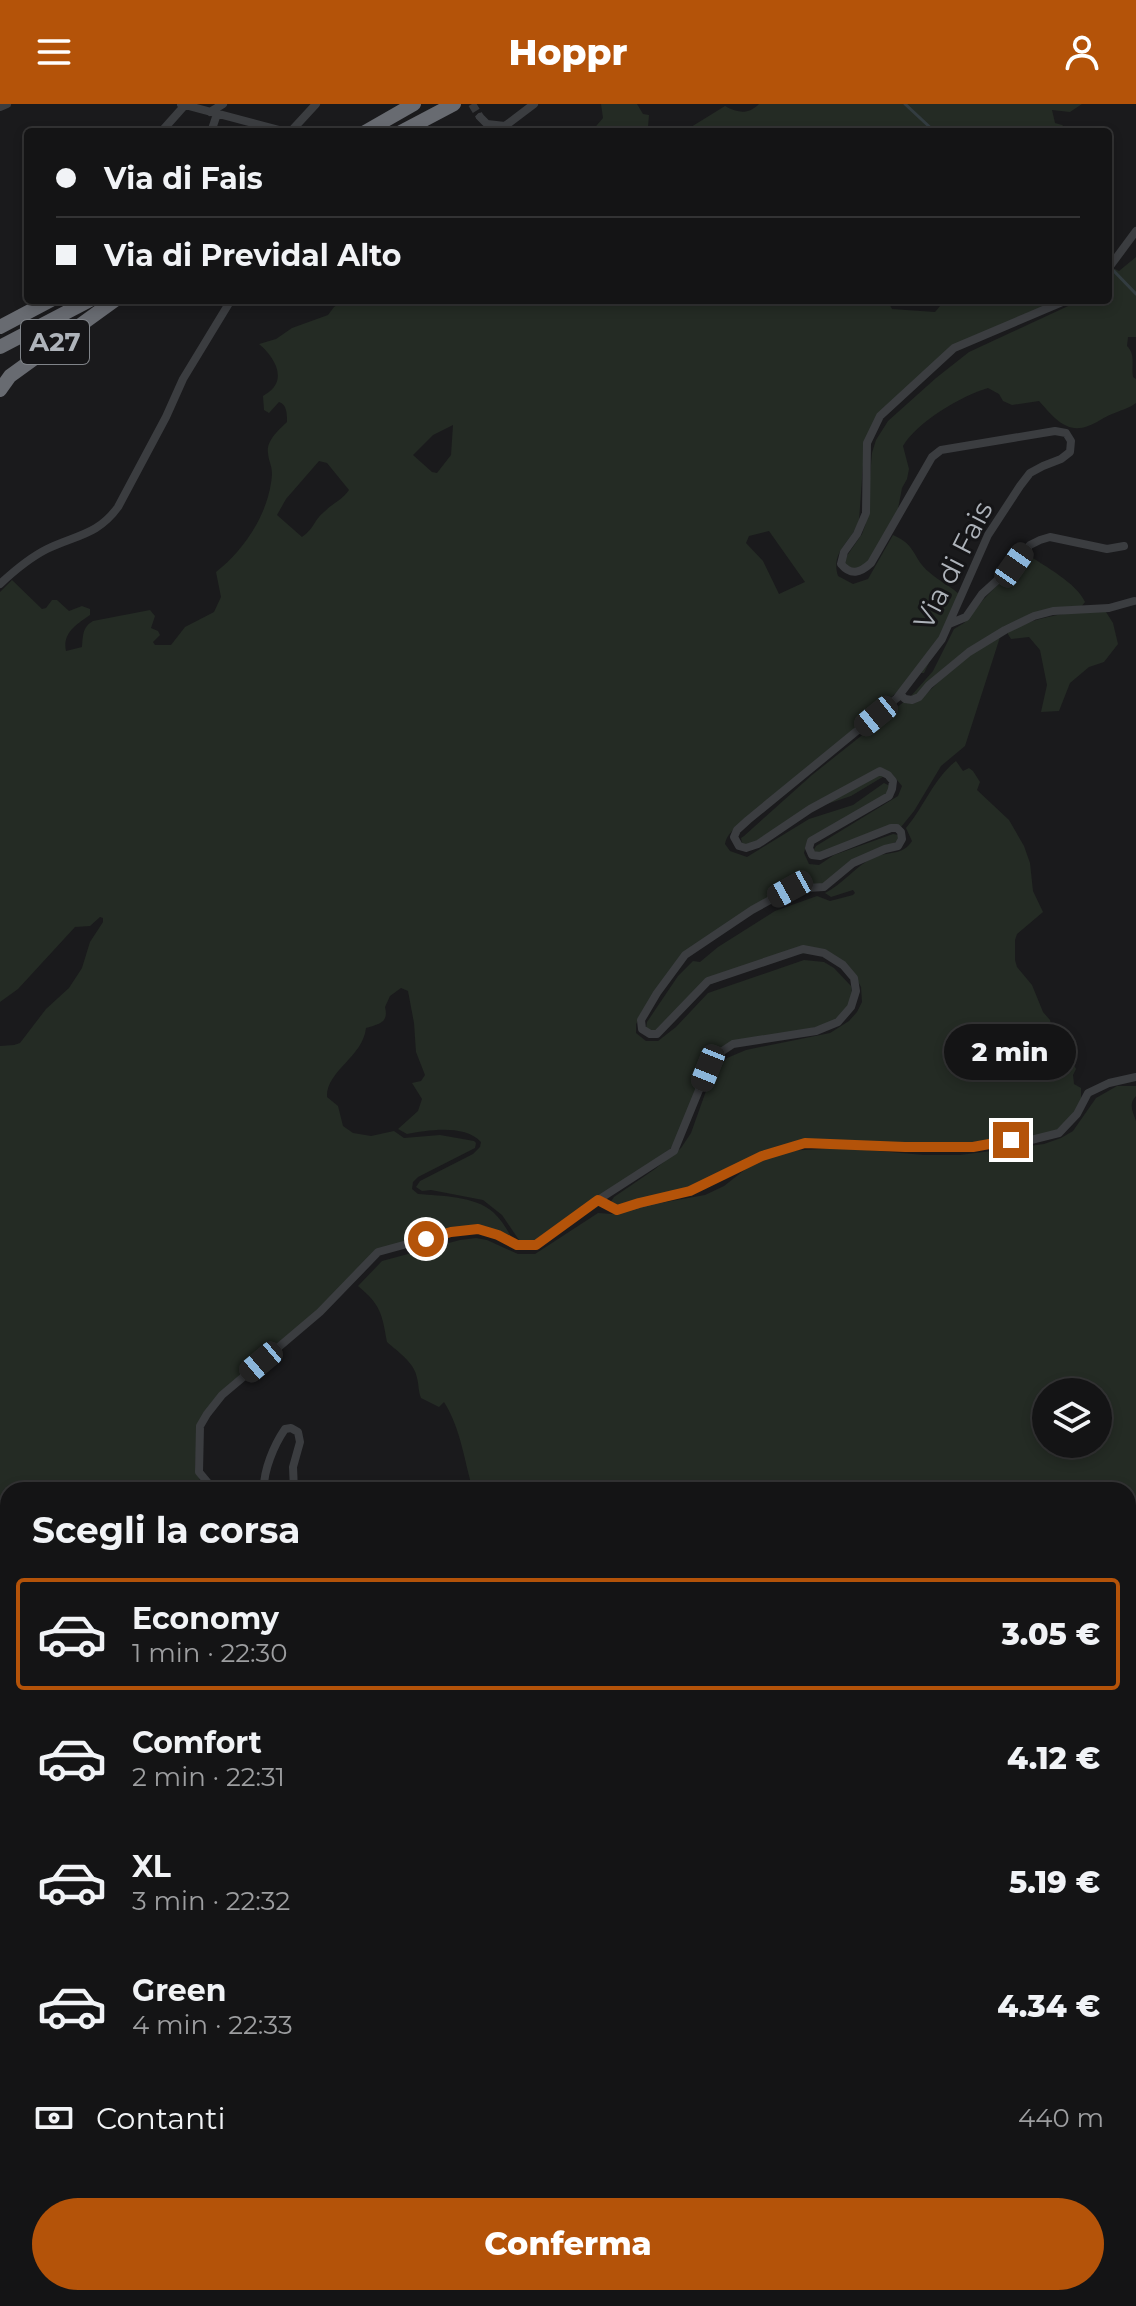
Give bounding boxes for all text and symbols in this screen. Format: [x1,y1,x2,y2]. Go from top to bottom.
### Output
icon: menu [32,30,76,74]
text: Hoppr [509,30,627,74]
icon: person [1060,30,1104,74]
text: Via di Fais [104,160,263,197]
text: Via di Previdal Alto [104,237,401,274]
road number: A27 [21,320,89,364]
street label: Via di Fais [906,495,1000,635]
car [990,538,1038,592]
car [850,692,902,740]
car [763,867,817,911]
callout: 2 min [945,1024,1077,1080]
text: 2 min [972,1036,1048,1068]
car [688,1041,728,1095]
route end [993,1122,1029,1158]
route start [408,1221,444,1257]
car [235,1337,287,1387]
map controls [1032,1378,1112,1458]
button: layers [1032,1378,1112,1458]
text: Scegli la corsa [32,1508,300,1552]
icon: car [36,1598,108,1670]
text: Economy [132,1600,279,1637]
text: 3.05 € [1002,1616,1100,1653]
text: 1 min · 22:30 [132,1637,287,1669]
icon: car [36,1722,108,1794]
text: Comfort [132,1724,262,1761]
text: 4.12 € [1007,1740,1100,1777]
text: 2 min · 22:31 [132,1761,285,1793]
icon: car [36,1846,108,1918]
text: XL [132,1848,171,1885]
text: 5.19 € [1009,1864,1100,1901]
text: 3 min · 22:32 [132,1885,290,1917]
icon: car [36,1970,108,2042]
text: Green [132,1972,226,2009]
text: 4.34 € [997,1988,1100,2025]
text: 4 min · 22:33 [132,2009,293,2041]
icon: cash [32,2096,76,2140]
text: Contanti [96,2100,226,2137]
text: 440 m [1018,2102,1104,2134]
button: Conferma [32,2198,1104,2290]

